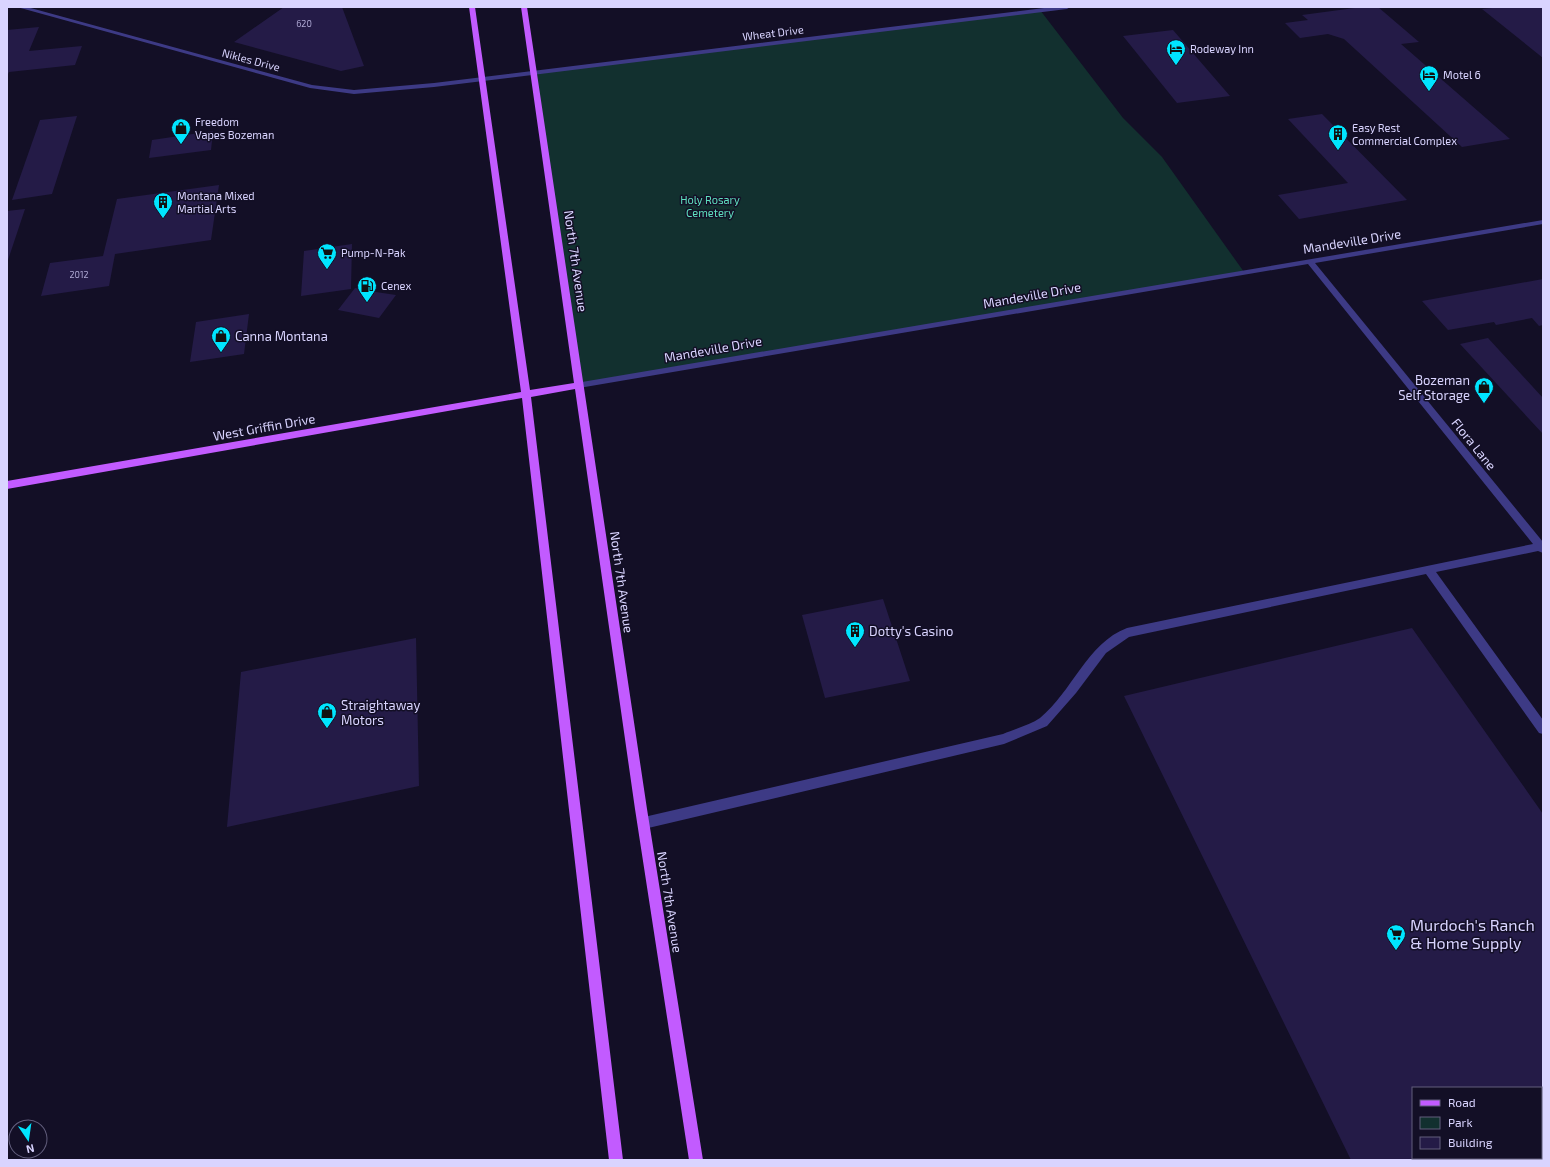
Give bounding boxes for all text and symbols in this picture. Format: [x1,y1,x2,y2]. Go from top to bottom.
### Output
house number: 620 [296,18,312,29]
street label: Wheat Drive [742,22,804,43]
hotel icon: Rodeway Inn [1165,38,1187,66]
place label: Rodeway Inn [1190,42,1254,55]
street label: Nikles Drive [221,46,282,74]
hotel icon: Motel 6 [1418,64,1440,92]
place label: Motel 6 [1443,68,1481,81]
place label: Freedom Vapes Bozeman [195,115,274,141]
shop icon: Freedom Vapes Bozeman [170,117,192,145]
place label: Easy Rest Commercial Complex [1352,121,1457,147]
building icon: Easy Rest Commercial Complex [1327,123,1349,151]
place label: Montana Mixed Martial Arts [177,189,255,215]
building icon: Montana Mixed Martial Arts [152,191,174,219]
park label: Holy Rosary Cemetery [680,193,740,219]
street label: North 7th Avenue [561,209,591,313]
street label: Mandeville Drive [1302,225,1402,257]
supermarket icon: Pump-N-Pak [316,242,338,270]
place label: Pump-N-Pak [341,246,406,259]
house number: 2012 [69,269,89,280]
fuel station icon: Cenex [356,275,378,303]
place label: Cenex [381,279,411,292]
street label: Mandeville Drive [982,279,1082,311]
shop icon: Canna Montana [210,325,232,353]
place label: Canna Montana [235,328,328,344]
street label: Mandeville Drive [663,333,763,365]
place label: Bozeman Self Storage [1398,372,1470,403]
shop icon: Bozeman Self Storage [1473,376,1495,404]
street label: West Griffin Drive [212,410,316,444]
street label: Flora Lane [1448,415,1500,473]
street label: North 7th Avenue [607,530,637,634]
building icon: Dotty's Casino [844,620,866,648]
place label: Dotty's Casino [869,623,953,639]
place label: Straightaway Motors [341,697,420,728]
shop icon: Straightaway Motors [316,701,338,729]
street label: North 7th Avenue [654,850,686,954]
place label: Murdoch's Ranch & Home Supply [1410,915,1535,952]
supermarket icon: Murdoch's Ranch & Home Supply [1385,923,1407,951]
legend [1412,1087,1542,1159]
text: Road [1448,1095,1476,1109]
text: Park [1448,1115,1473,1129]
north arrow [8,1119,48,1159]
text: Building [1448,1135,1493,1149]
text: N [25,1142,36,1156]

